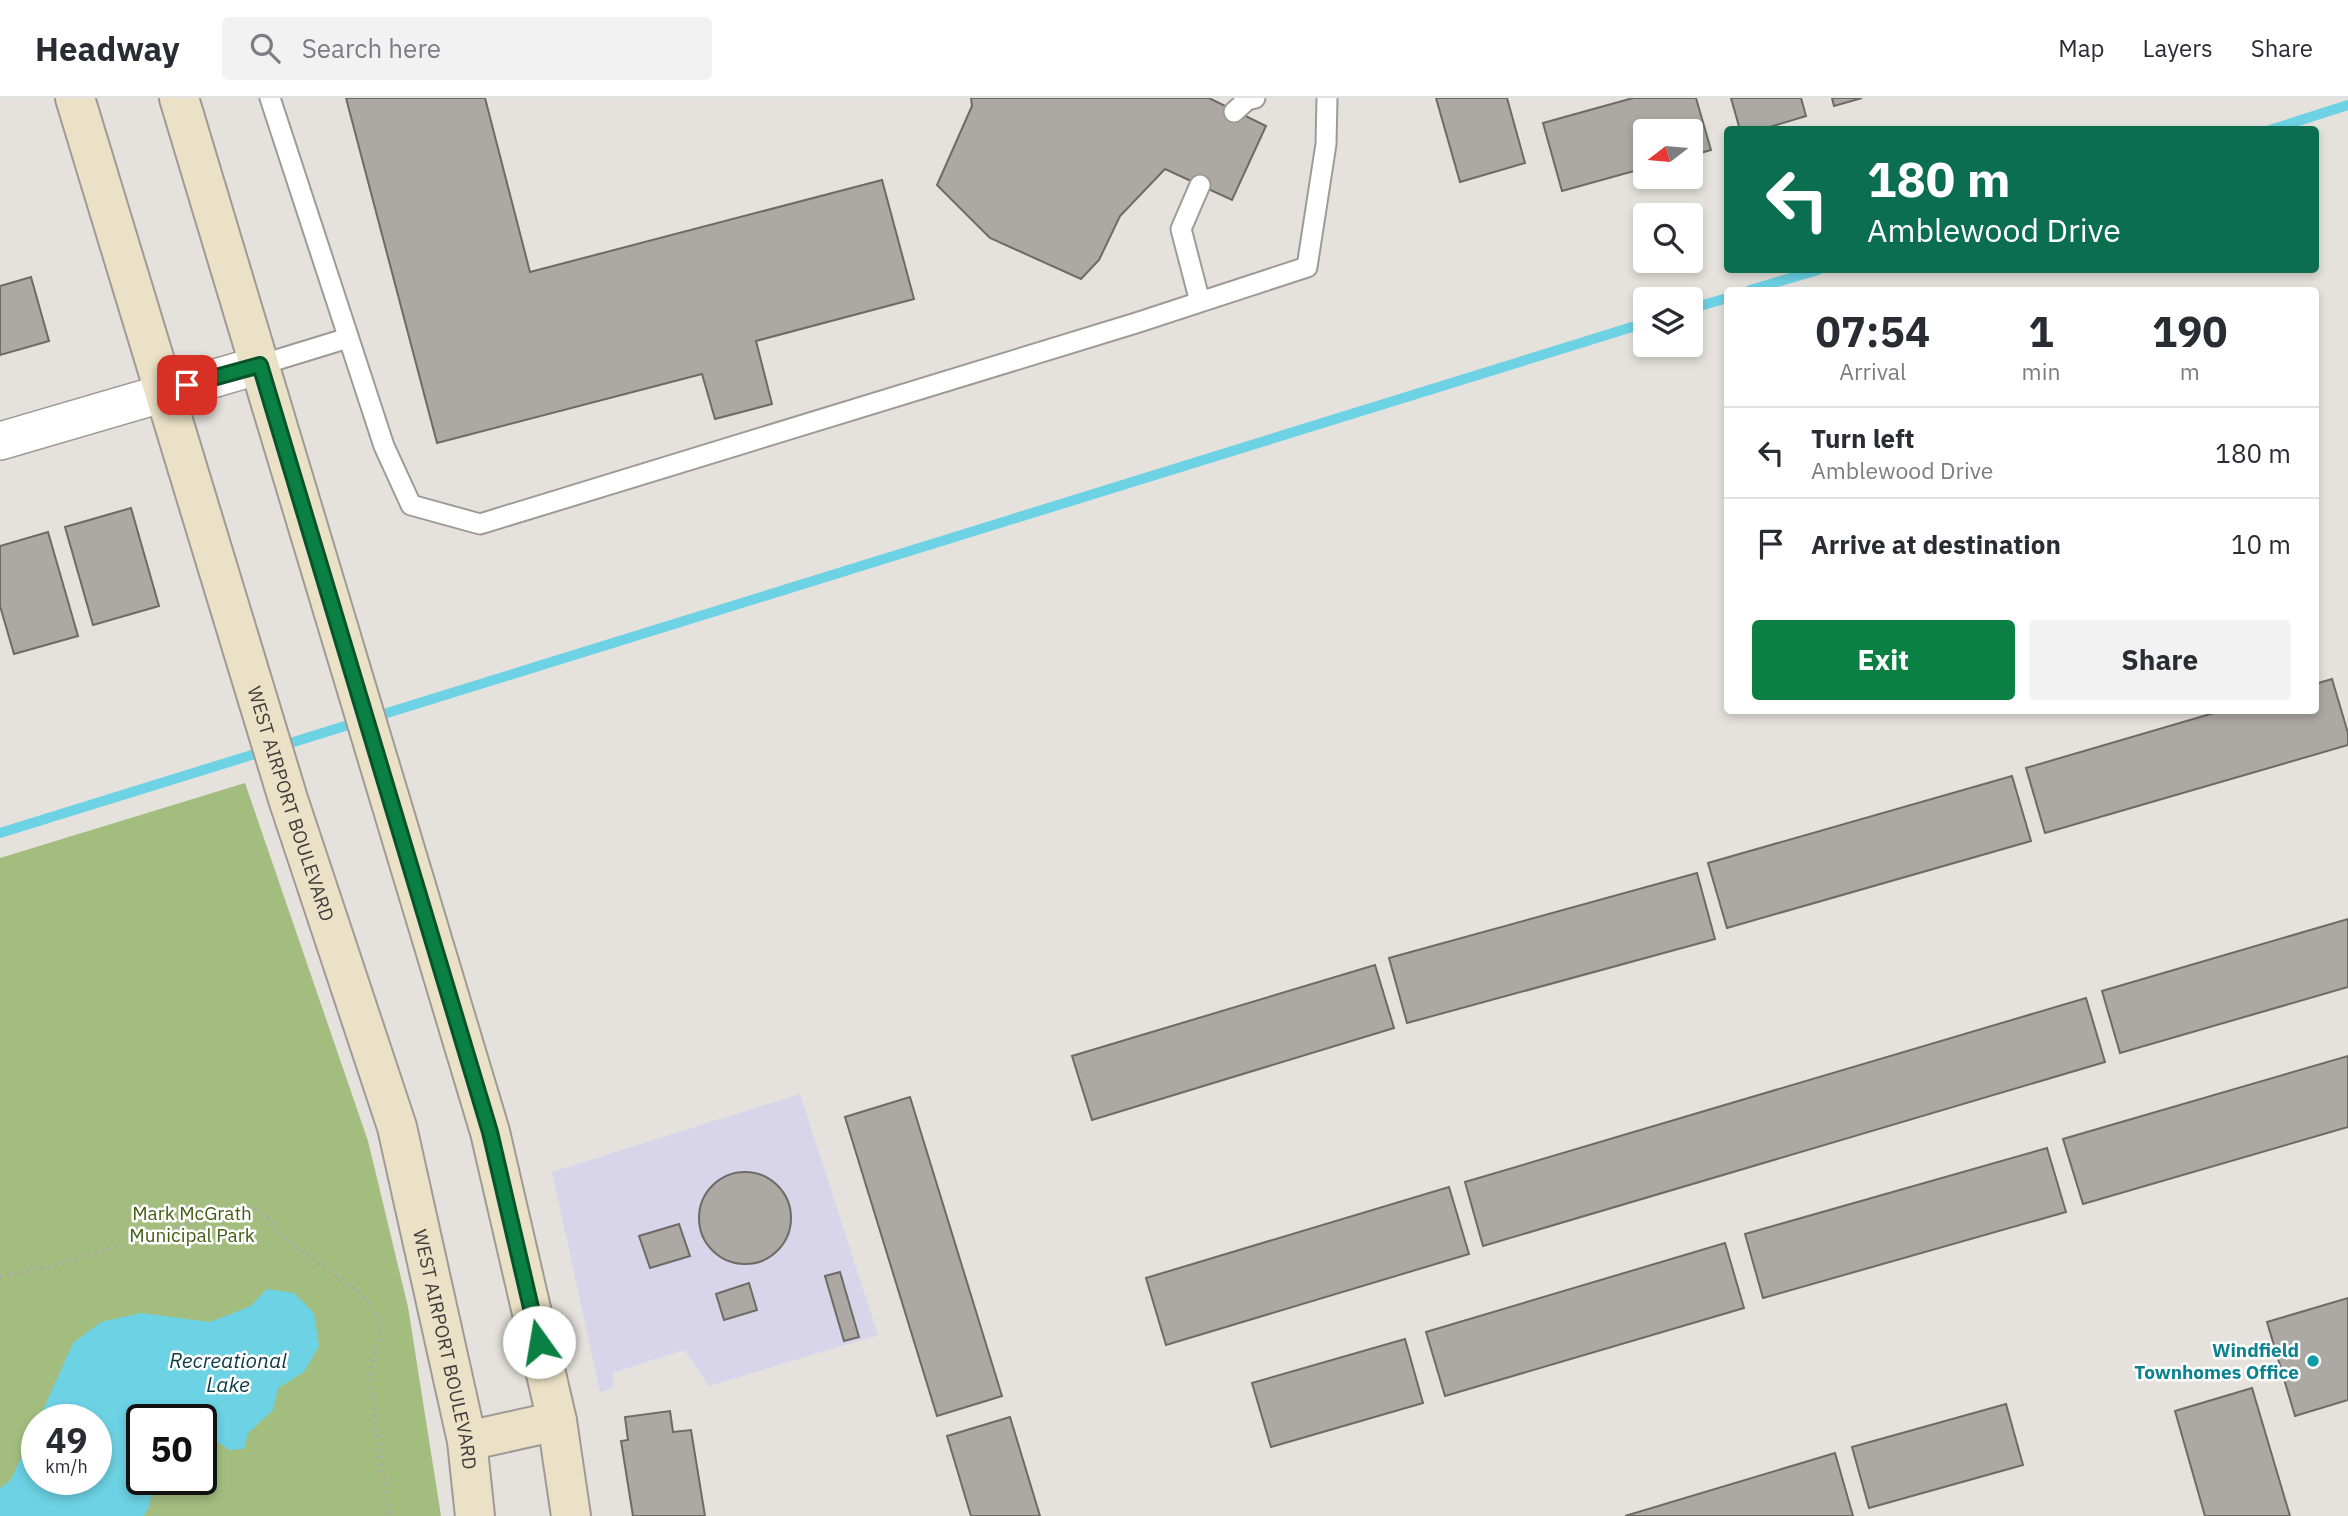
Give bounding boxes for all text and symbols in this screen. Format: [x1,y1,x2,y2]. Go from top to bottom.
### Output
search box [222,17,712,80]
text: Headway [35,27,180,70]
icon: search [246,29,284,67]
text: Search here [302,31,441,65]
text: Map [2058,32,2105,64]
text: Layers [2143,32,2213,64]
text: Share [2251,32,2313,64]
north arrow [1633,119,1703,189]
map controls [1633,119,1703,357]
text: 180 m [1867,147,2011,210]
icon: left [1752,154,1843,245]
button: search [1633,203,1703,273]
text: Amblewood Drive [1867,209,2121,251]
button: layers [1633,287,1703,357]
text: 07:54 [1815,304,1930,359]
text: 1 [2028,304,2054,359]
text: 190 [2152,304,2228,359]
pin [157,355,217,415]
text: Arrival [1839,356,1906,386]
text: min [2022,356,2060,386]
text: m [2180,356,2200,386]
icon: arrive [168,366,206,404]
text: Turn left [1811,421,1914,455]
icon: left [1752,434,1790,472]
text: 180 m [2215,436,2291,470]
text: Amblewood Drive [1811,455,1993,485]
icon: arrive [1752,525,1790,563]
text: Arrive at destination [1811,527,2061,561]
text: 10 m [2231,527,2291,561]
button: Exit [1752,620,2015,700]
button: Share [2029,620,2291,700]
street label: WEST AIRPORT BOULEVARD [242,683,340,924]
park label: Mark McGrath Municipal Park [129,1201,255,1247]
street label: WEST AIRPORT BOULEVARD [408,1227,482,1471]
position arrow [502,1305,576,1379]
place label: Windfield Townhomes Office [2134,1338,2299,1384]
water label: Recreational Lake [169,1346,287,1398]
marker: Windfield Townhomes Office [2305,1353,2321,1369]
speed limit sign: 50 [126,1404,217,1495]
text: 49 [45,1417,88,1463]
text: km/h [45,1455,88,1478]

